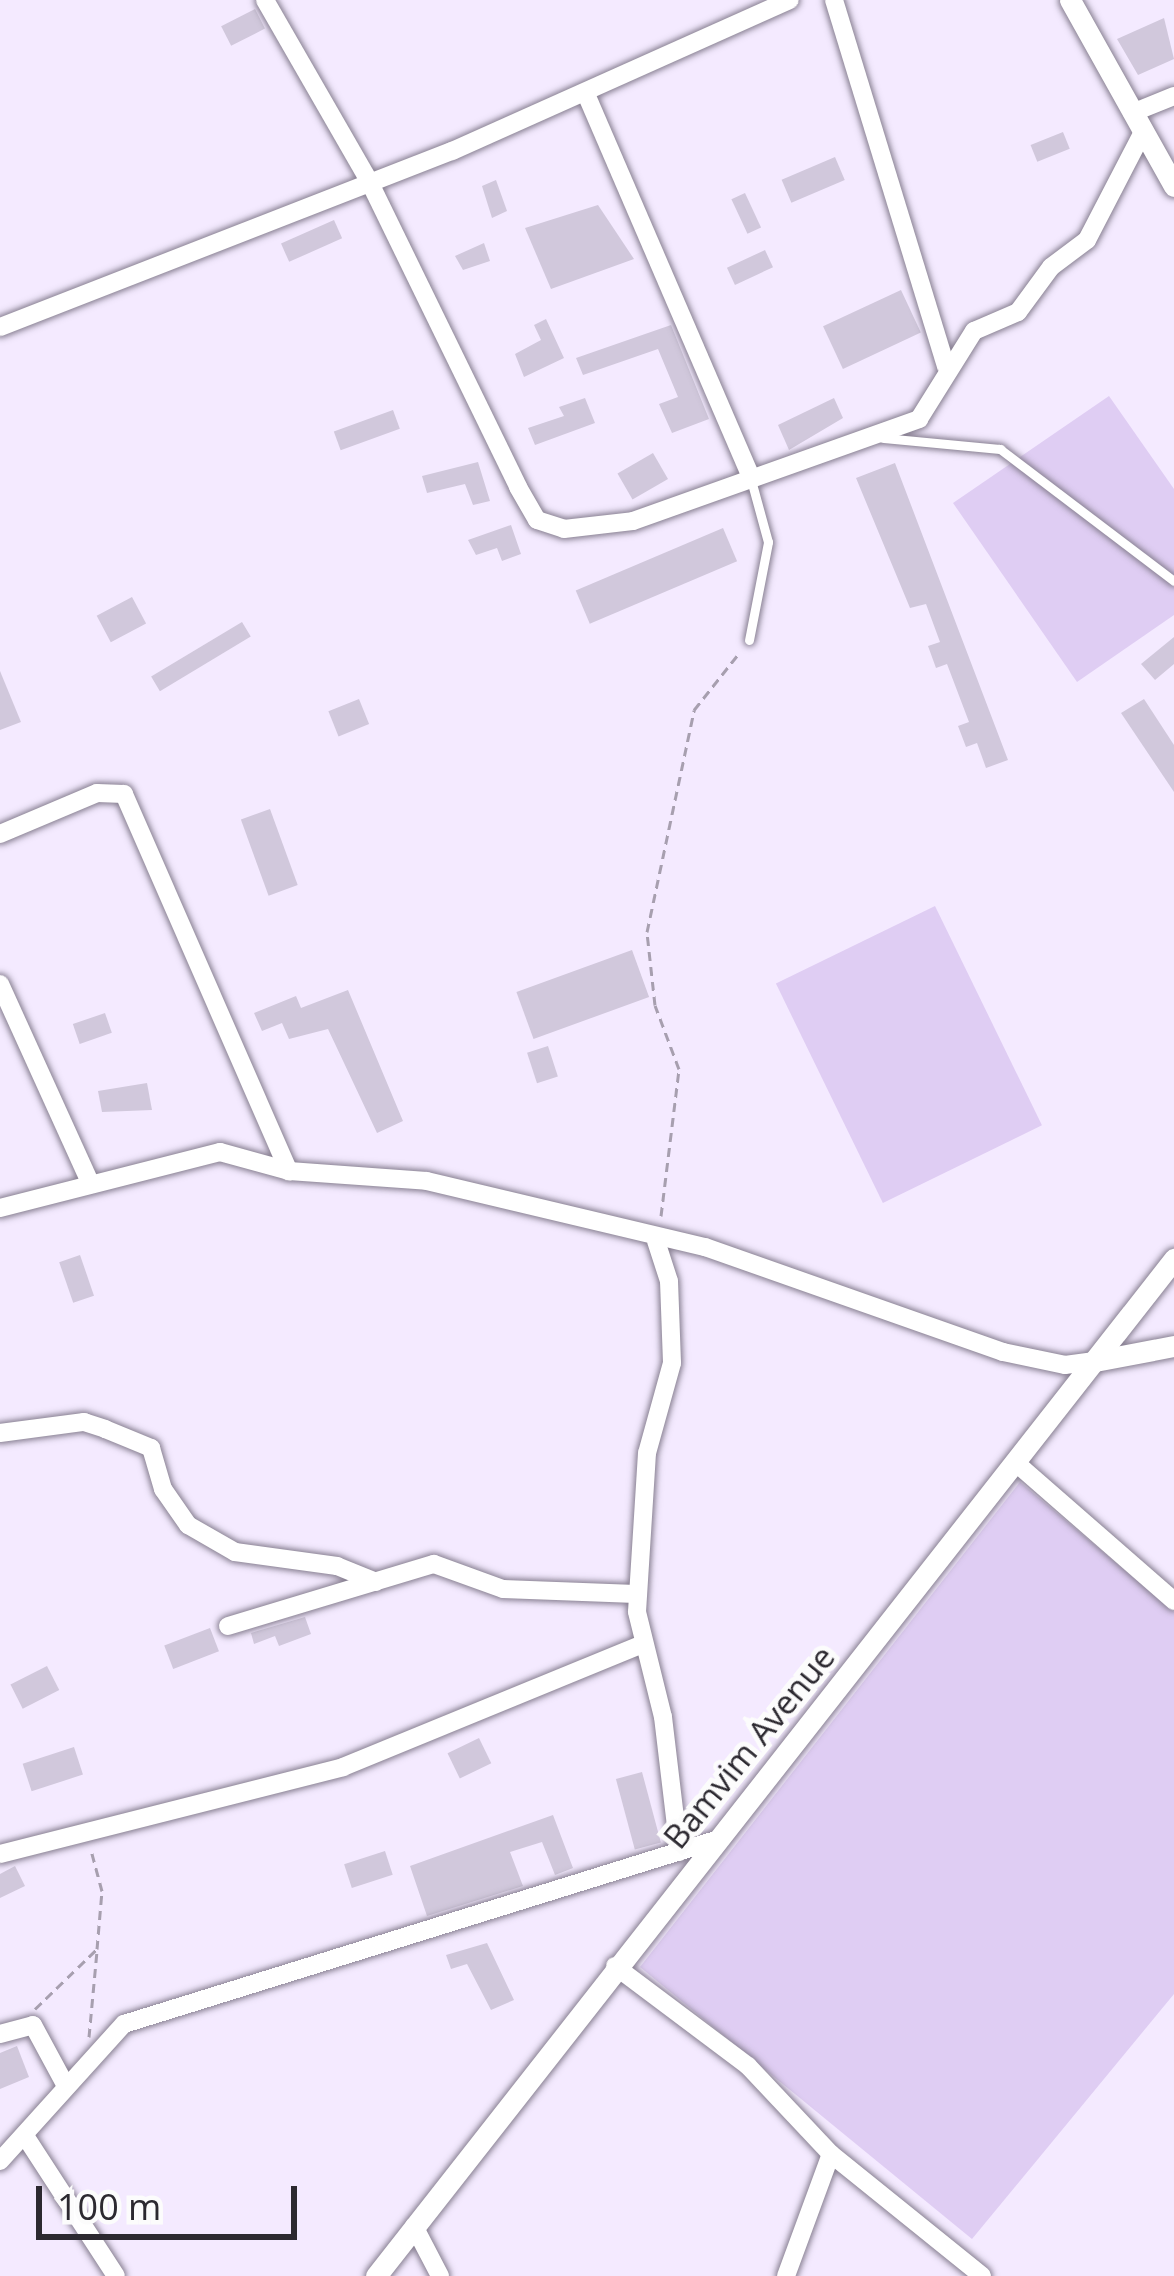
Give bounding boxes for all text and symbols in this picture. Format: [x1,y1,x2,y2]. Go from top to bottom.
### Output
street label: Bamvim Avenue [655,1638,843,1856]
scale bar [42,2162,303,2236]
text: 100 m [57,2182,161,2231]

